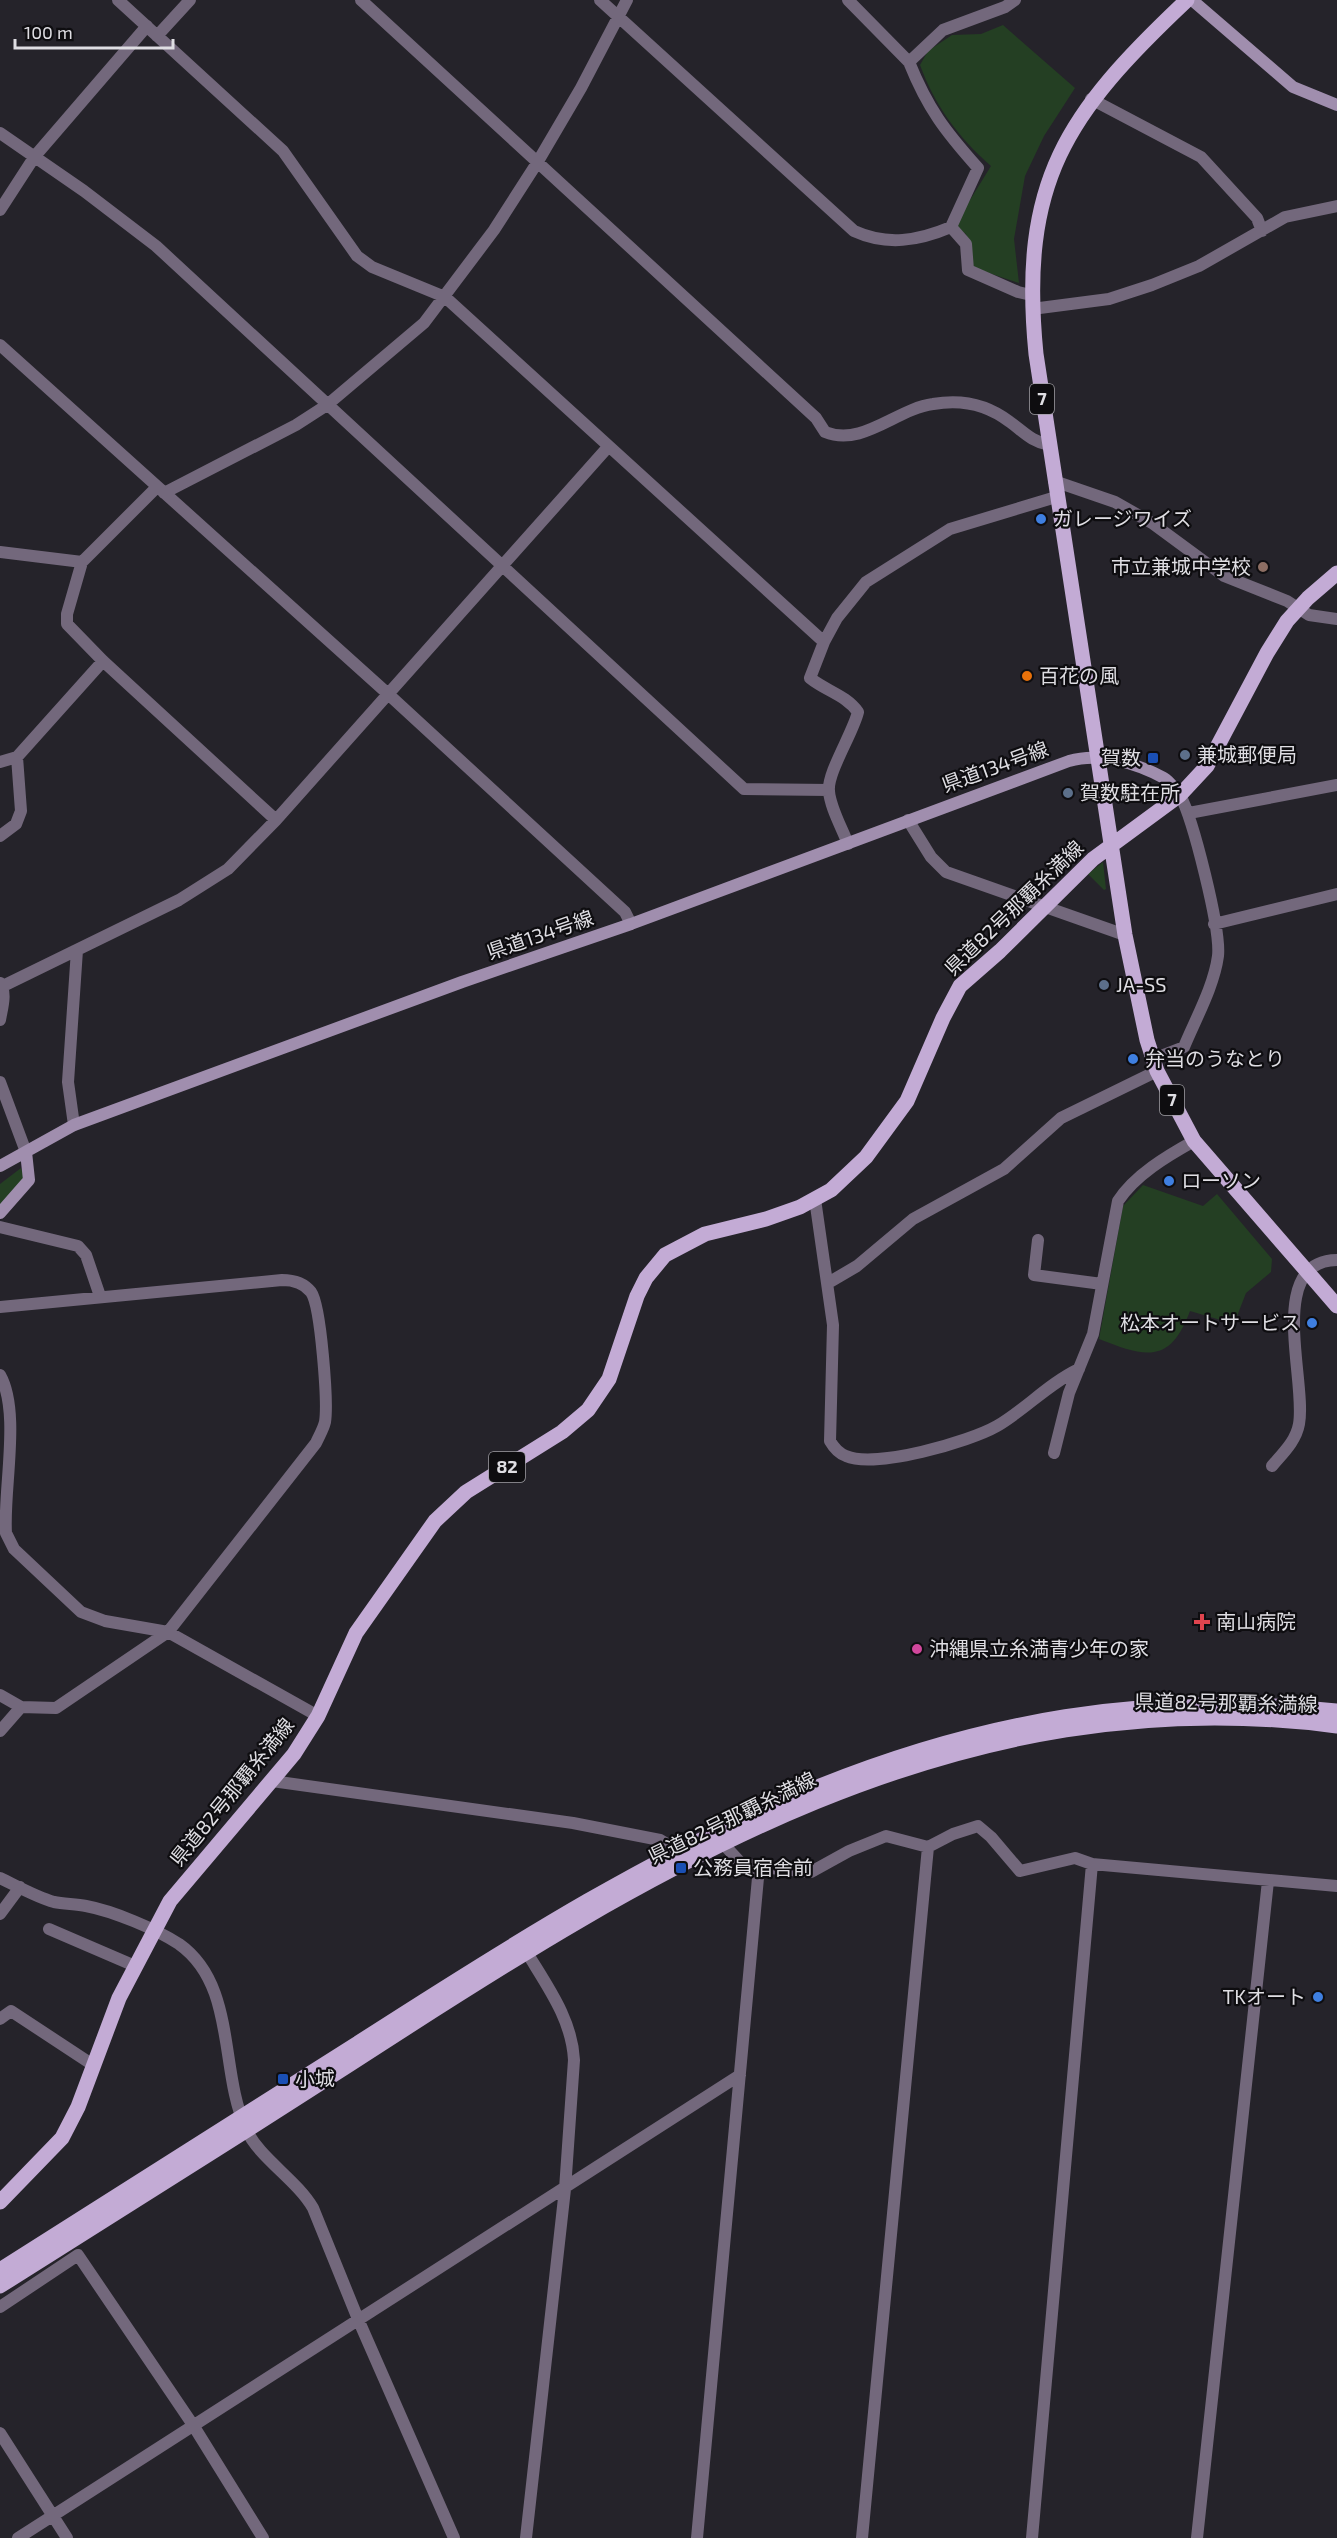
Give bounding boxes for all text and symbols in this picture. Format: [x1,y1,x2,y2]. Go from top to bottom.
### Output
scale bar [15,12,172,50]
text: 100 m [24,21,73,43]
road number: 7 [1030,384,1054,414]
place label: ガレージワイズ [1053,506,1192,530]
marker: ガレージワイズ [1034,512,1048,526]
place label: 市立兼城中学校 [1111,554,1251,578]
marker: 市立兼城中学校 [1256,560,1270,574]
place label: 百花の風 [1039,663,1119,687]
marker: 百花の風 [1020,669,1034,683]
street label: 県道134号線 [938,736,1051,796]
place label: 兼城郵便局 [1197,742,1297,766]
place label: 賀数 [1101,745,1141,769]
marker: 兼城郵便局 [1178,748,1192,762]
marker: 賀数 [1146,751,1160,765]
place label: 賀数駐在所 [1080,780,1180,804]
marker: 賀数駐在所 [1061,786,1075,800]
street label: 県道82号那覇糸満線 [939,835,1088,980]
street label: 県道134号線 [483,905,596,964]
place label: JA-SS [1116,972,1166,996]
marker: JA-SS [1097,978,1111,992]
place label: 弁当のうなとり [1145,1046,1285,1070]
marker: 弁当のうなとり [1126,1052,1140,1066]
road number: 7 [1160,1085,1184,1115]
place label: ローソン [1181,1168,1261,1192]
marker: ローソン [1162,1174,1176,1188]
place label: 松本オートサービス [1120,1310,1300,1334]
marker: 松本オートサービス [1305,1316,1319,1330]
road number: 82 [489,1452,525,1482]
place label: 南山病院 [1216,1609,1296,1633]
marker: 南山病院 [1193,1613,1211,1631]
place label: 沖縄県立糸満青少年の家 [929,1636,1149,1660]
marker: 沖縄県立糸満青少年の家 [910,1642,924,1656]
street label: 県道82号那覇糸満線 [1134,1688,1318,1716]
street label: 県道82号那覇糸満線 [164,1713,298,1870]
street label: 県道82号那覇糸満線 [644,1766,819,1868]
place label: 公務員宿舎前 [693,1855,813,1879]
marker: 公務員宿舎前 [674,1861,688,1875]
place label: TKオート [1223,1984,1306,2008]
marker: TKオート [1311,1990,1325,2004]
place label: 小城 [295,2066,335,2090]
marker: 小城 [276,2072,290,2086]

